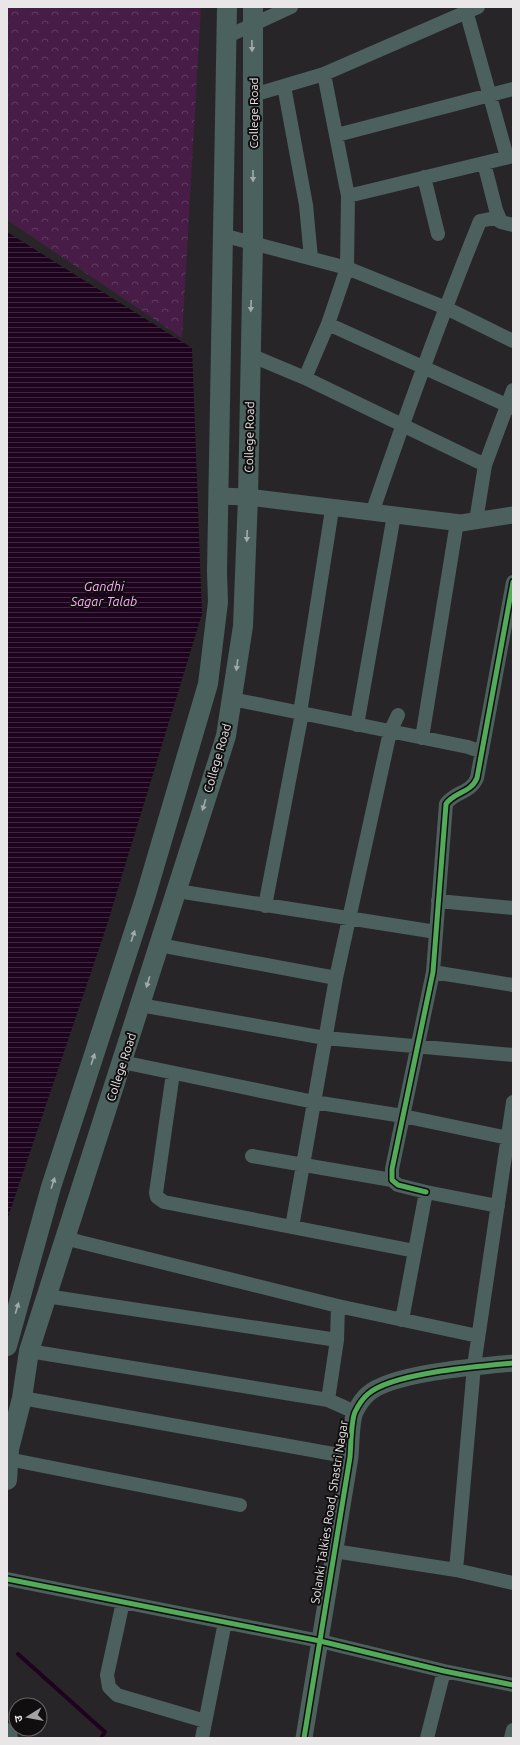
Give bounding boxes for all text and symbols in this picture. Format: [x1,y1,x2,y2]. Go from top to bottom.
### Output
one-way arrow [249,40,255,53]
street label: College Road [247,77,260,149]
one-way arrow [250,170,256,183]
one-way arrow [248,300,254,313]
street label: College Road [242,401,256,473]
one-way arrow [244,530,250,543]
water label: Gandhi Sagar Talab [70,579,137,608]
one-way arrow [234,659,240,671]
street label: College Road [201,722,233,794]
one-way arrow [201,799,207,811]
one-way arrow [130,929,136,941]
one-way arrow [145,976,151,988]
street label: College Road [104,1031,138,1103]
one-way arrow [90,1053,96,1065]
one-way arrow [50,1177,56,1189]
one-way arrow [15,1302,21,1314]
street label: Solanki Talkies Road, Shastri Nagar [308,1419,350,1605]
north arrow [8,1697,48,1737]
text: उ [12,1714,25,1723]

